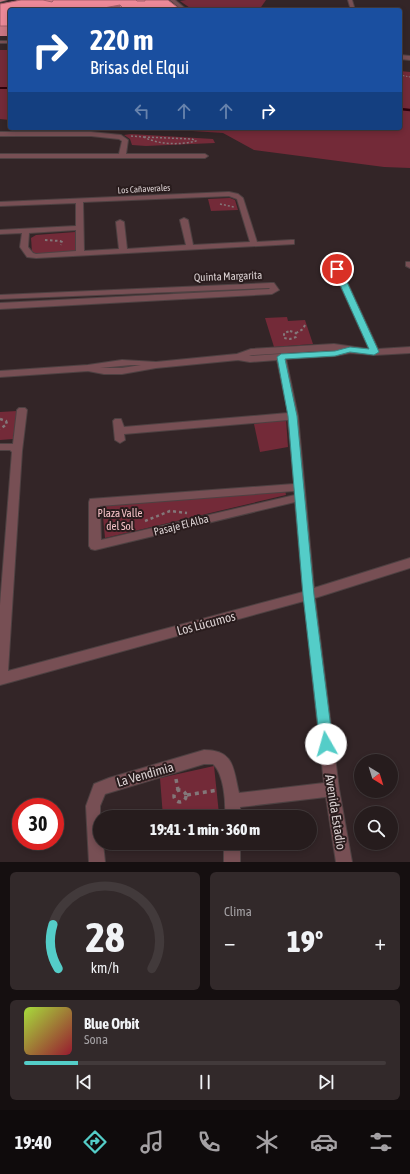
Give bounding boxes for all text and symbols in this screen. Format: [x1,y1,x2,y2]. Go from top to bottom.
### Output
icon: right [24,24,76,76]
text: 220 m [90,24,153,56]
text: Brisas del Elqui [90,57,189,78]
icon: left [131,100,153,122]
icon: ahead [173,100,195,122]
icon: ahead [215,100,237,122]
icon: right [257,100,279,122]
street label: Los Cañaverales [117,183,171,195]
pin [320,252,354,286]
icon: arrive [326,258,348,280]
street label: Quinta Margarita [194,269,262,283]
park label: Plaza Valle del Sol [98,507,142,532]
street label: Pasaje El Alba [152,512,210,538]
street label: Los Lúcumos [175,608,237,638]
position arrow [305,723,347,765]
north arrow [354,754,398,798]
map controls [354,754,398,850]
street label: La Vendimia [115,759,175,790]
street label: Avenida Estadio [322,773,349,851]
speed limit sign: 30 [12,798,64,850]
button: search [354,806,398,850]
text: 19:41 · 1 min · 360 m [150,821,260,838]
text: Clima [224,904,252,919]
text: 28 [85,913,125,961]
text: 19° [287,924,323,958]
text: − [224,929,235,955]
text: + [375,929,386,955]
text: km/h [91,960,119,976]
text: Blue Orbit [84,1015,139,1032]
text: Sona [84,1032,108,1047]
icon: previous [73,1071,95,1093]
icon: pause [194,1071,216,1093]
icon: next [315,1071,337,1093]
icon: directions [81,1128,109,1156]
icon: music [138,1128,166,1156]
icon: phone [195,1128,223,1156]
icon: climate [253,1128,281,1156]
icon: car [310,1128,338,1156]
icon: filters [367,1128,395,1156]
text: 19:40 [15,1132,52,1153]

